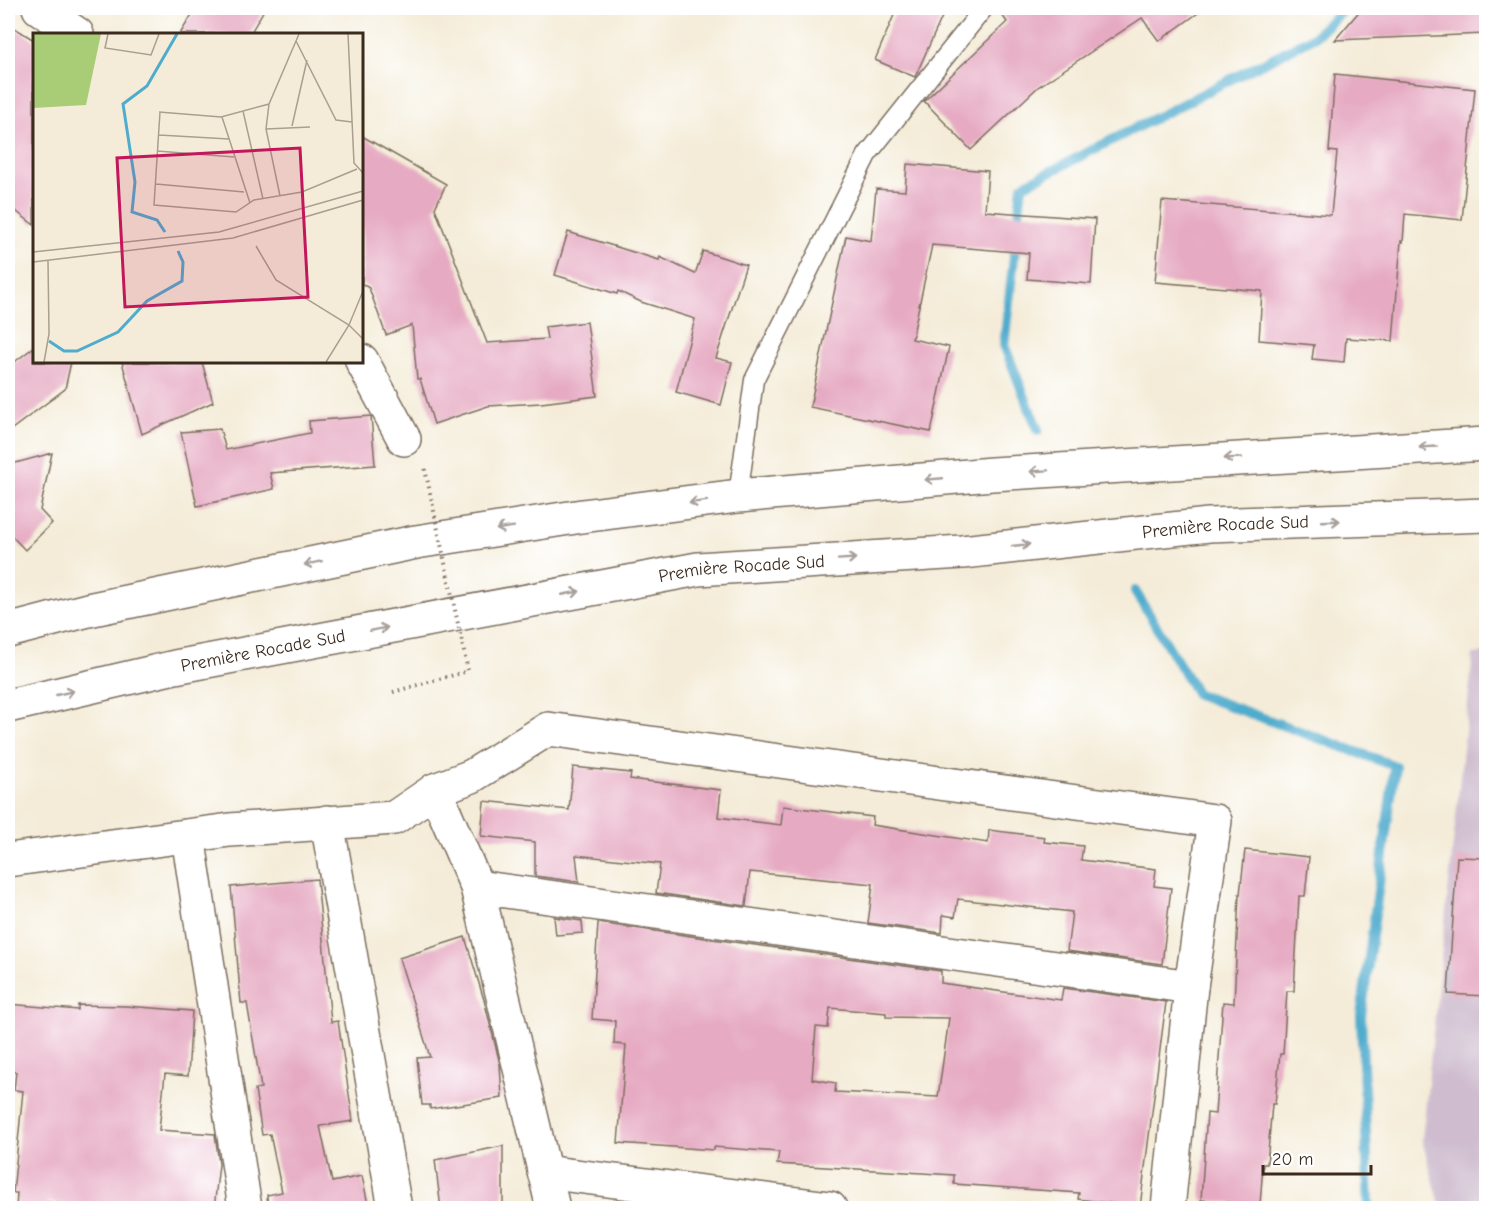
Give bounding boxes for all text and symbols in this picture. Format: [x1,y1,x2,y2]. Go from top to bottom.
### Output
inset map [33,33,363,363]
one-way arrow [1419,442,1439,453]
one-way arrow [1224,453,1244,464]
one-way arrow [1029,465,1049,476]
one-way arrow [925,473,945,484]
one-way arrow [689,496,709,507]
street label: Première Rocade Sud [1141,511,1309,543]
one-way arrow [1320,515,1340,526]
one-way arrow [496,522,515,533]
one-way arrow [1010,540,1030,551]
street label: Première Rocade Sud [657,551,825,587]
one-way arrow [837,554,857,565]
one-way arrow [304,558,324,569]
one-way arrow [560,587,580,598]
one-way arrow [369,623,388,634]
street label: Première Rocade Sud [179,625,347,677]
one-way arrow [55,686,74,698]
scale bar [1263,1138,1371,1176]
text: 20 m [1272,1149,1313,1170]

